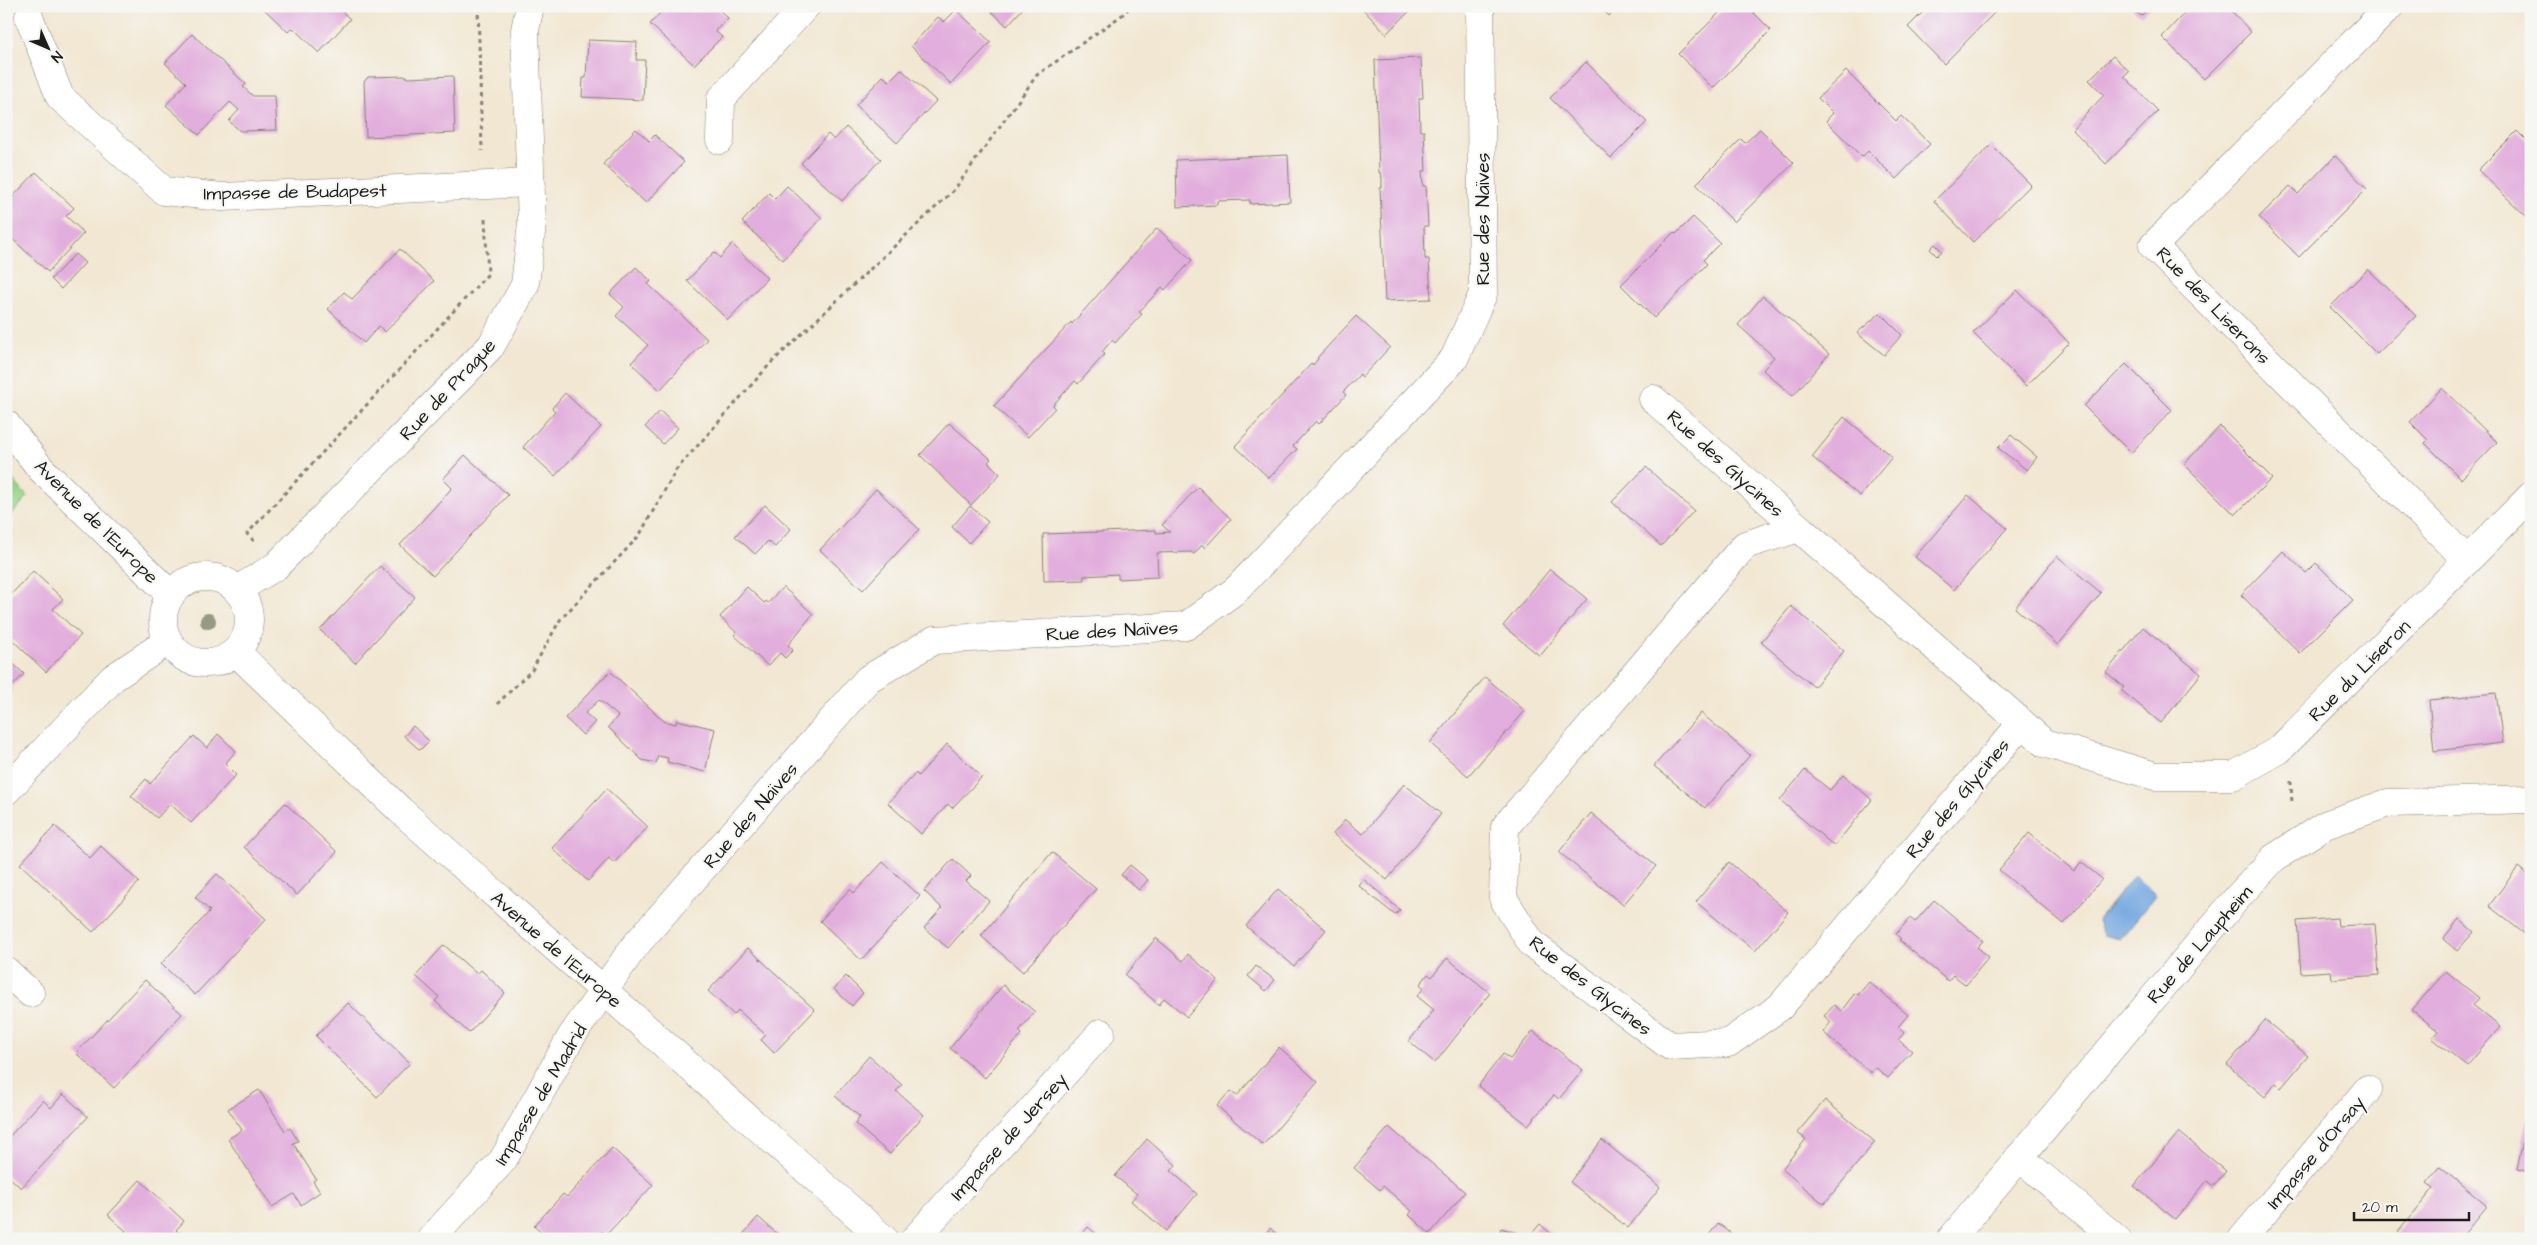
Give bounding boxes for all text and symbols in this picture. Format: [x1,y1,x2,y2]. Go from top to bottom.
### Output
north arrow [22,22,72,72]
text: N [46,46,67,67]
street label: Rue des Naïves [1470,153,1497,285]
street label: Impasse de Budapest [203,177,387,208]
street label: Rue des Liserons [2150,241,2276,371]
street label: Rue de Prague [394,333,503,448]
street label: Rue des Glycines [1660,404,1789,525]
street label: Avenue de l'Europe [28,454,164,590]
street label: Rue du Liseron [2303,614,2417,728]
street label: Rue des Naïves [1045,615,1179,648]
street label: Rue des Glycines [1900,733,2017,865]
street label: Rue des Naïves [698,757,805,875]
street label: Rue de Laupheim [2141,880,2259,1010]
street label: Avenue de l'Europe [485,886,627,1015]
street label: Rue des Glycines [1522,930,1657,1043]
street label: Impasse de Madrid [488,1019,594,1171]
street label: Impasse de Jersey [944,1067,1075,1207]
street label: Impasse d'Orsay [2261,1090,2373,1216]
scale bar [2354,1190,2470,1222]
text: 20 m [2362,1197,2398,1218]

